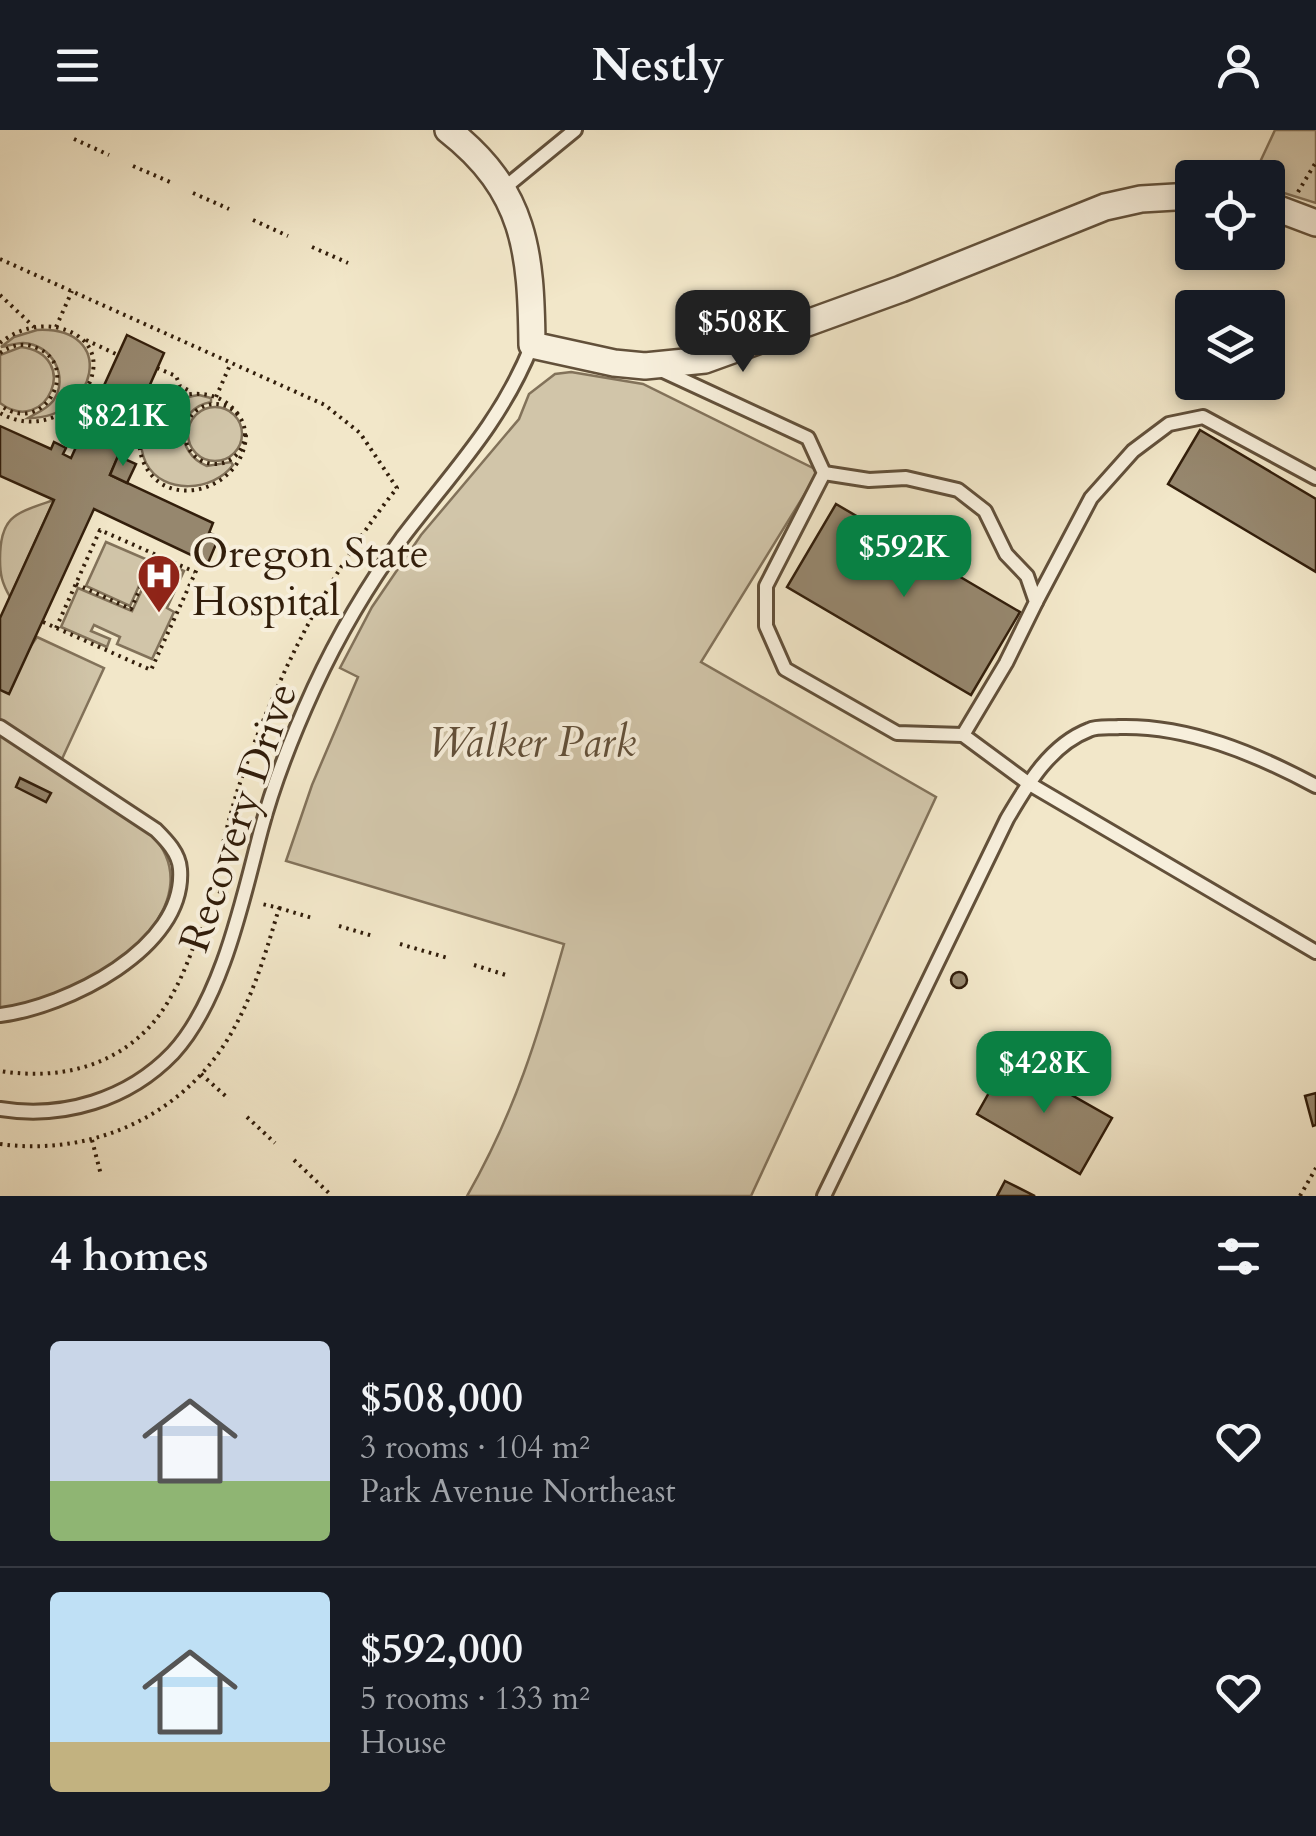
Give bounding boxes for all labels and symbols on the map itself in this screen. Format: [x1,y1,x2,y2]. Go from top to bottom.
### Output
pin: $508K [673,290,813,375]
pin: $821K [53,384,193,469]
pin: $592K [834,515,974,600]
place label: Oregon State Hospital [192,525,429,630]
hospital icon: Oregon State Hospital [136,553,182,614]
street label: Recovery Drive [166,675,311,959]
park label: Walker Park [428,714,636,771]
pin: $428K [974,1031,1114,1116]

